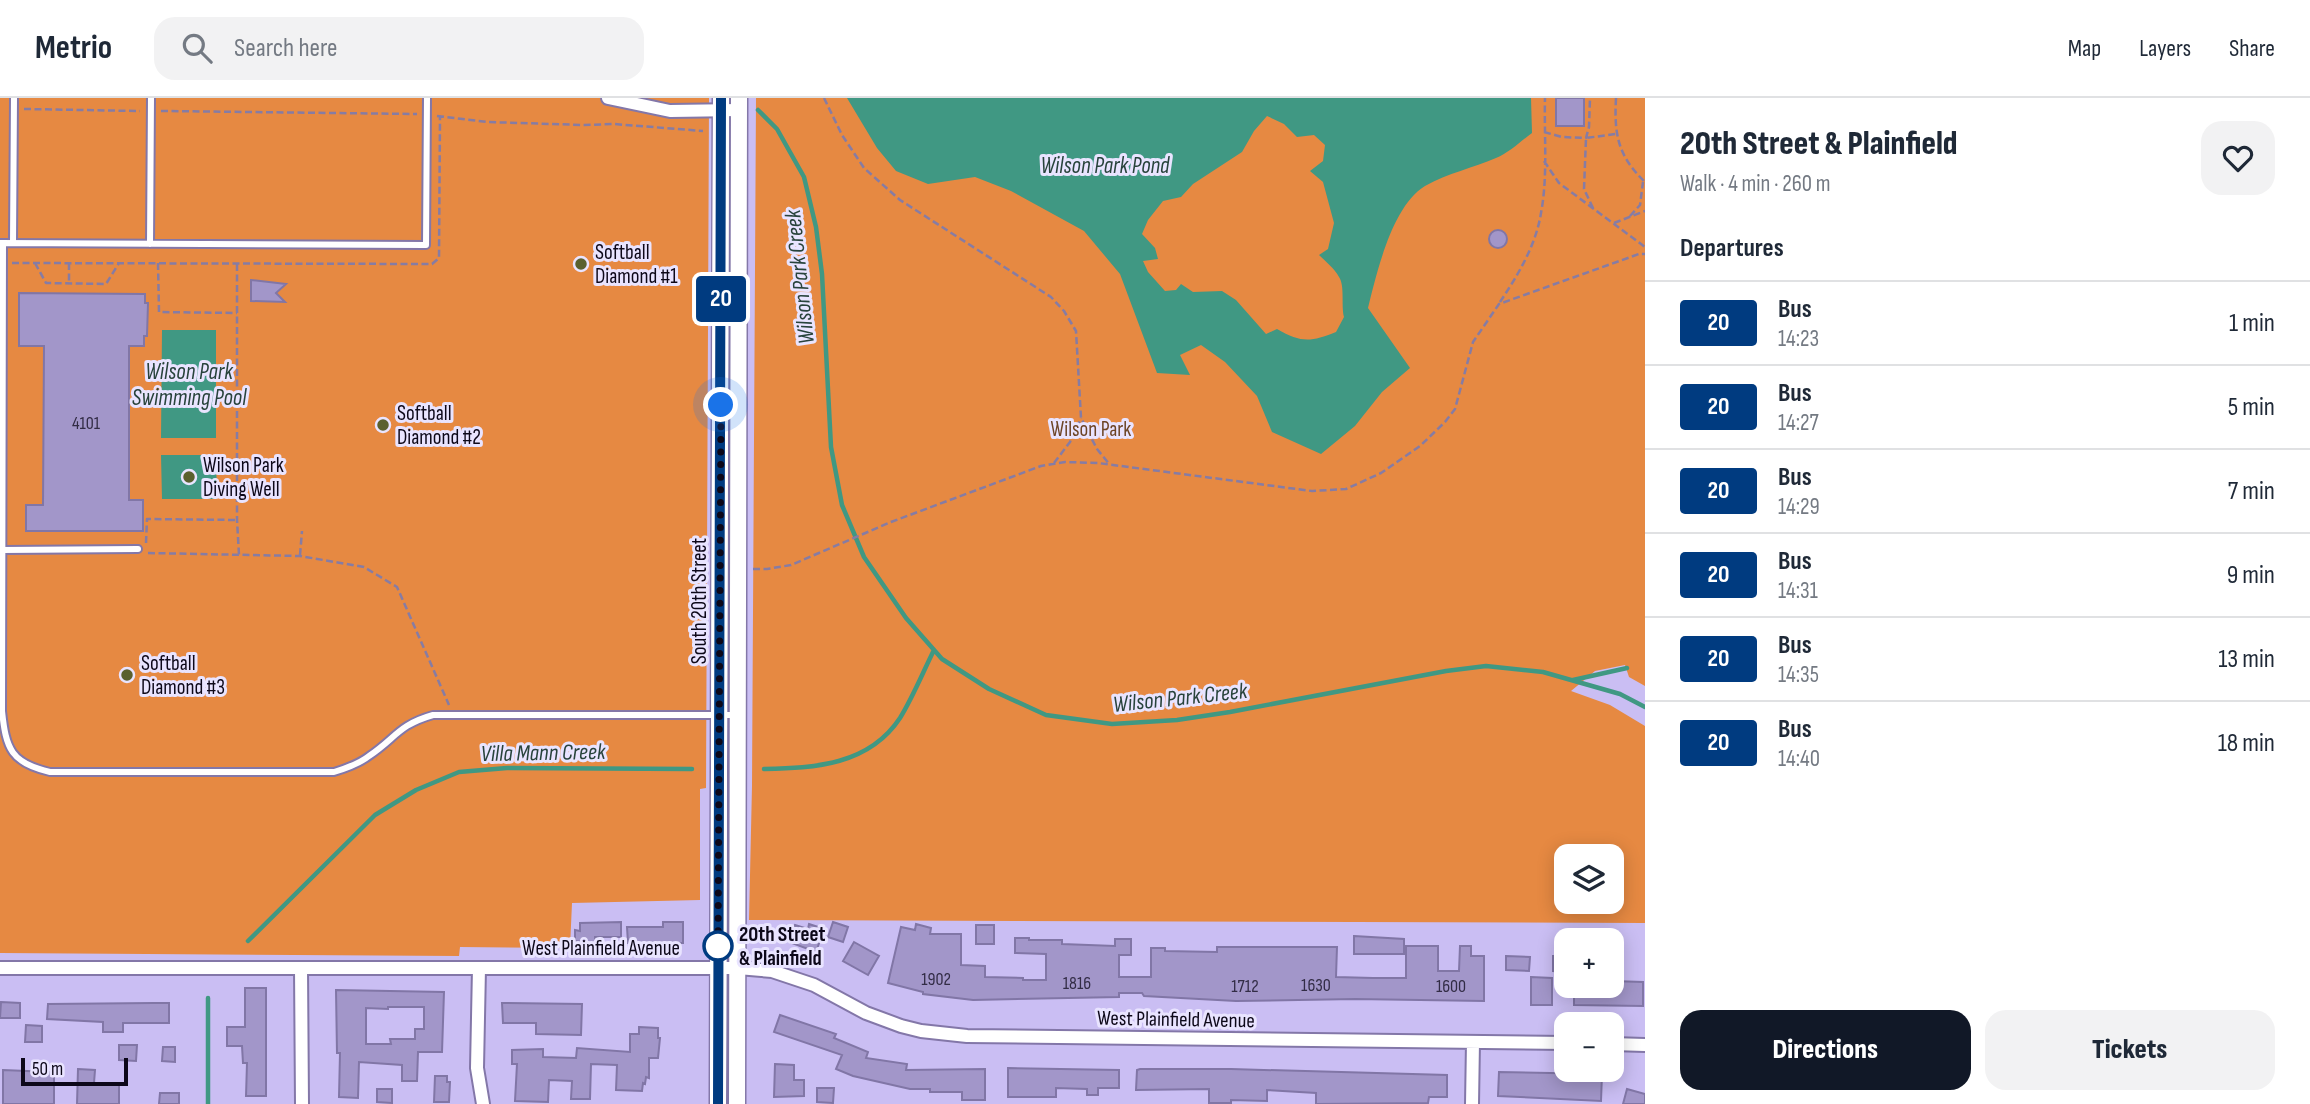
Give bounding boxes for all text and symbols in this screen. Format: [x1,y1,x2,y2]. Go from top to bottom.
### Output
search box [154,17,644,80]
text: Metrio [35,28,112,68]
icon: search [178,29,216,67]
text: Search here [234,33,337,64]
text: Map [2068,34,2101,63]
text: Layers [2139,34,2191,63]
text: Share [2229,34,2275,63]
button: heart [2201,121,2275,195]
text: 20th Street & Plainfield [1680,124,1958,164]
water label: Wilson Park Pond [1040,152,1170,180]
text: Walk · 4 min · 260 m [1680,170,1830,198]
water label: Wilson Park Creek [779,207,821,345]
text: Departures [1680,233,1784,264]
place label: Softball Diamond #1 [595,240,678,289]
marker: Softball Diamond #1 [573,256,589,272]
line badge: 20 [690,276,752,322]
text: 20 [710,284,732,313]
text: Bus [1778,294,1812,325]
text: 20 [1708,308,1729,337]
text: 1 min [2229,308,2275,339]
text: 14:23 [1778,325,1819,353]
water label: Wilson Park Swimming Pool [132,358,247,412]
text: Bus [1778,378,1812,409]
your location [703,387,738,422]
text: 20 [1708,392,1729,421]
text: 5 min [2228,392,2275,423]
place label: Softball Diamond #2 [397,401,481,450]
text: 14:27 [1778,409,1819,437]
house number: 4101 [72,413,101,434]
marker: Softball Diamond #2 [375,417,391,433]
park label: Wilson Park [1051,417,1131,442]
place label: Wilson Park Diving Well [203,453,284,502]
text: Bus [1778,462,1812,493]
marker: Wilson Park Diving Well [181,469,197,485]
text: 20 [1708,476,1729,505]
text: 7 min [2228,476,2275,507]
text: 14:29 [1778,493,1820,521]
street label: South 20th Street [687,538,712,664]
text: Bus [1778,546,1812,577]
text: 20 [1708,560,1729,589]
text: 9 min [2227,560,2275,591]
text: 14:31 [1778,577,1818,605]
text: Bus [1778,630,1812,661]
text: 20 [1708,644,1729,673]
text: 13 min [2218,644,2275,675]
place label: Softball Diamond #3 [141,651,225,700]
text: 14:35 [1778,661,1819,689]
marker: Softball Diamond #3 [119,667,135,683]
water label: Wilson Park Creek [1112,677,1250,719]
text: Bus [1778,714,1812,745]
text: 20 [1708,728,1729,757]
text: 18 min [2218,728,2275,759]
water label: Villa Mann Creek [480,738,607,768]
text: 14:40 [1778,745,1820,773]
map controls [1554,844,1624,1082]
button: layers [1554,844,1624,914]
place label: 20th Street & Plainfield [739,922,825,971]
button: + [1554,928,1624,998]
marker: 20th Street & Plainfield [703,931,733,961]
street label: West Plainfield Avenue [522,936,680,961]
house number: 1902 [921,969,951,990]
house number: 1816 [1063,973,1091,994]
house number: 1630 [1301,975,1331,996]
house number: 1712 [1231,976,1259,997]
house number: 1600 [1436,976,1466,997]
street label: West Plainfield Avenue [1097,1006,1255,1033]
button: Directions [1680,1010,1971,1090]
button: Tickets [1985,1010,2275,1090]
button: − [1554,1012,1624,1082]
scale bar [21,1055,128,1087]
text: 50 m [32,1058,63,1081]

